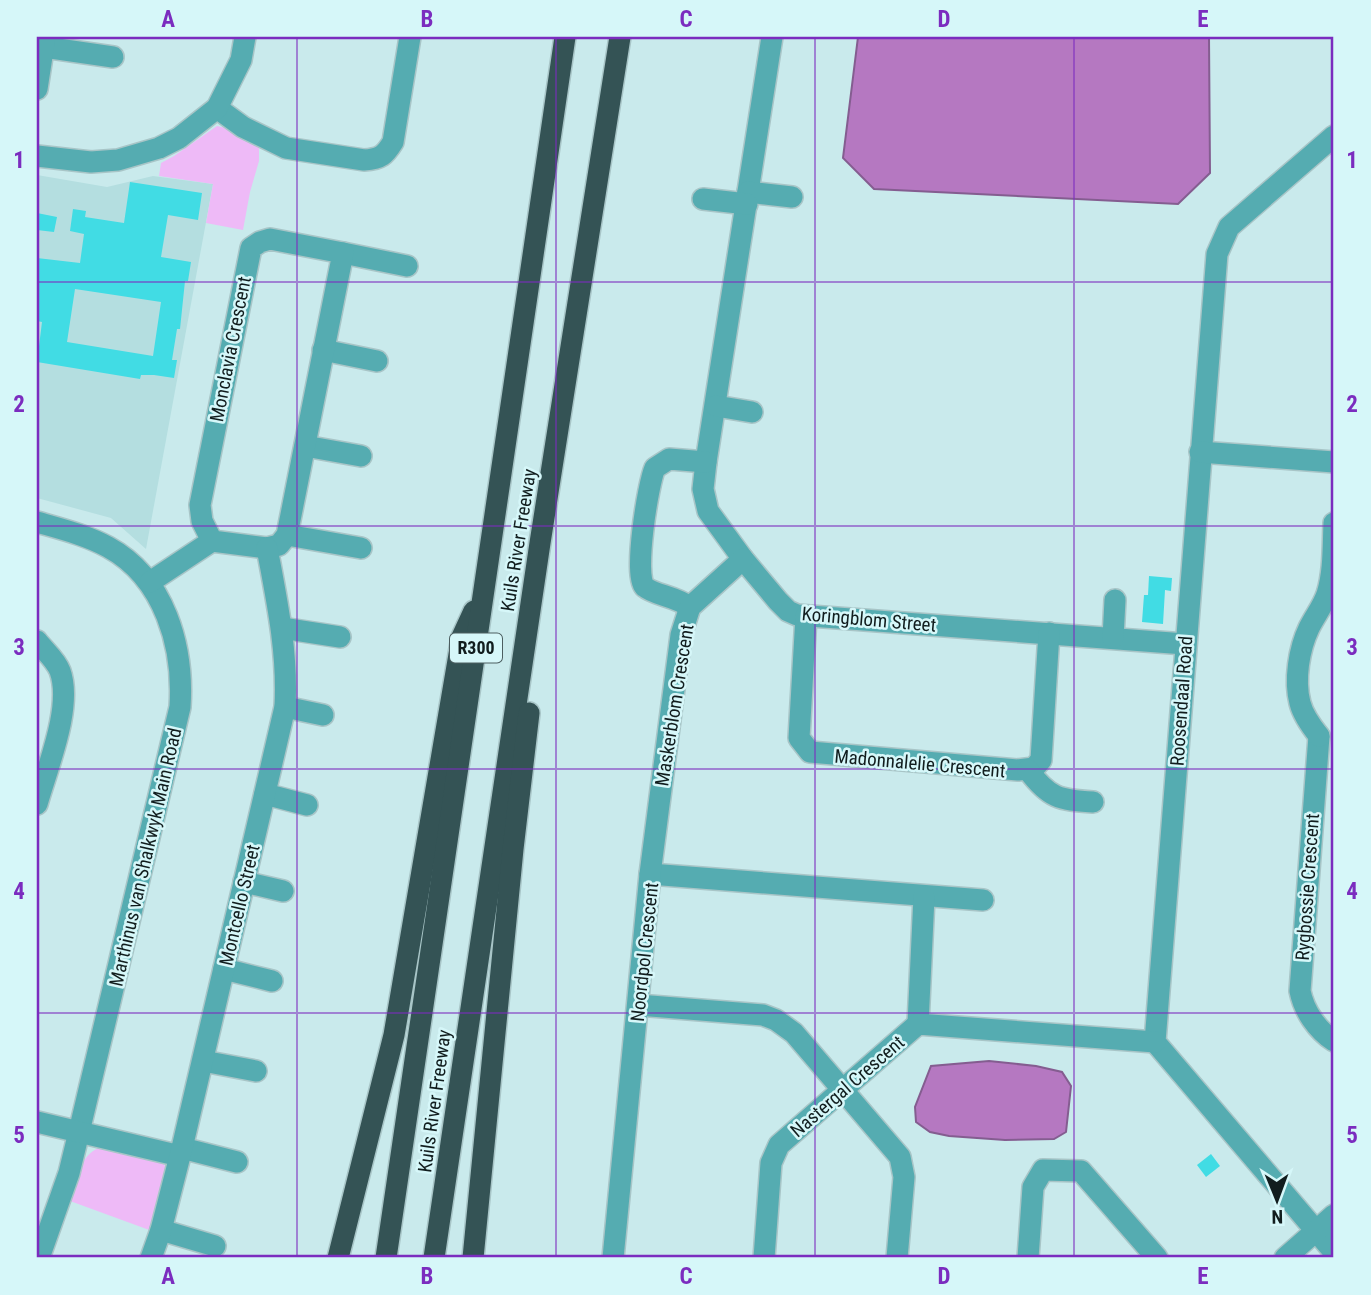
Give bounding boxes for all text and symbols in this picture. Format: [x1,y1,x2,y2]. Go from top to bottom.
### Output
text: A [161,6,175,33]
text: B [421,6,433,33]
text: C [679,6,693,33]
text: D [938,6,951,33]
text: E [1197,6,1209,33]
text: 1 [13,147,25,174]
text: 1 [1346,147,1358,174]
street label: Monclavia Crescent [205,274,256,424]
text: 2 [13,391,25,418]
text: 2 [1346,391,1358,418]
street label: Kuils River Freeway [496,467,541,613]
street label: Koringblom Street [801,602,937,637]
street label: Maskerblom Crescent [650,622,699,788]
text: 3 [13,634,25,661]
road number: R300 [450,634,502,662]
text: 3 [1346,634,1358,661]
street label: Roosendaal Road [1165,635,1198,767]
street label: Marthinus van Shalkwyk Main Road [105,726,186,989]
street label: Madonnalelie Crescent [833,745,1006,782]
street label: Rygbossie Crescent [1291,813,1324,961]
street label: Montcello Street [214,842,265,968]
text: 4 [13,878,25,905]
text: 4 [1346,878,1358,905]
street label: Noordpol Crescent [626,881,663,1023]
street label: Kuils River Freeway [413,1028,456,1174]
street label: Nastergal Crescent [786,1031,909,1142]
text: 5 [13,1122,25,1149]
text: 5 [1346,1122,1358,1149]
north arrow [1242,1166,1312,1236]
text: N [1271,1205,1283,1228]
text: A [161,1263,175,1290]
text: B [421,1263,433,1290]
text: C [679,1263,693,1290]
text: D [938,1263,951,1290]
text: E [1197,1263,1209,1290]

